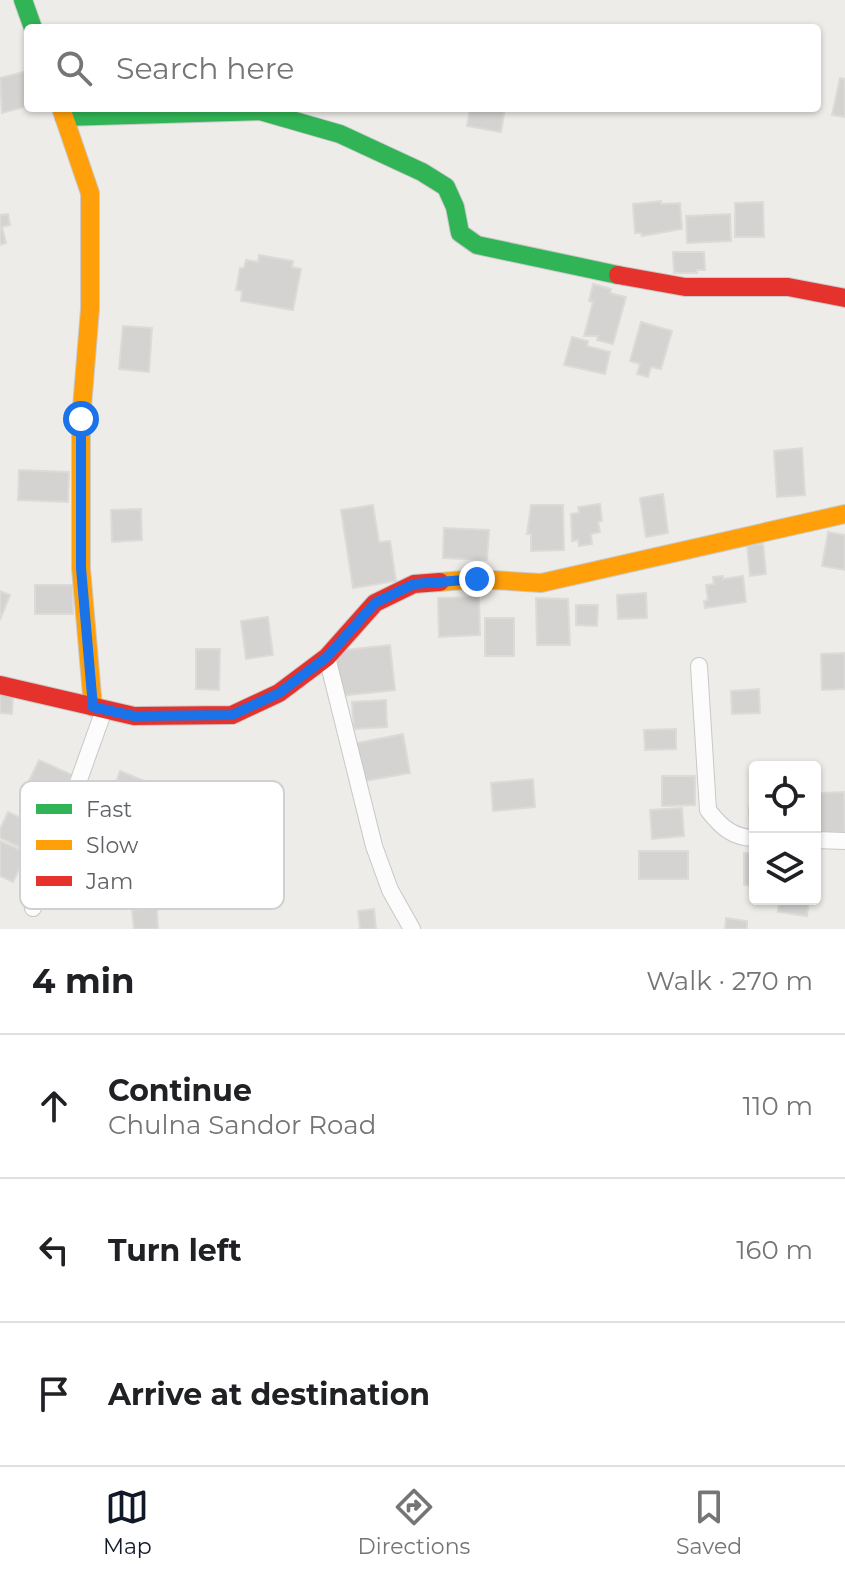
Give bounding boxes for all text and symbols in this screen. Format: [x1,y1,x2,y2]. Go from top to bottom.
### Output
search box [24,24,821,112]
icon: search [52,46,96,90]
text: Search here [116,50,294,87]
route start [63,401,99,437]
route end [459,561,495,597]
map controls [749,761,821,905]
button: locate [749,761,821,833]
legend [20,781,284,909]
text: Fast [86,796,132,823]
text: Slow [86,832,139,859]
button: layers [749,833,821,905]
text: Jam [85,868,133,895]
text: 4 min [32,960,134,1002]
text: Walk · 270 m [646,965,813,997]
text: Continue [108,1072,252,1109]
icon: ahead [32,1084,76,1128]
text: 110 m [743,1090,813,1122]
text: Chulna Sandor Road [108,1109,376,1141]
icon: left [32,1228,76,1272]
text: Turn left [108,1232,241,1269]
text: 160 m [736,1234,813,1266]
icon: arrive [32,1372,76,1416]
text: Arrive at destination [108,1376,430,1413]
tab: Map [103,1485,152,1560]
tab: Directions [358,1485,470,1560]
tab: Saved [676,1485,742,1560]

